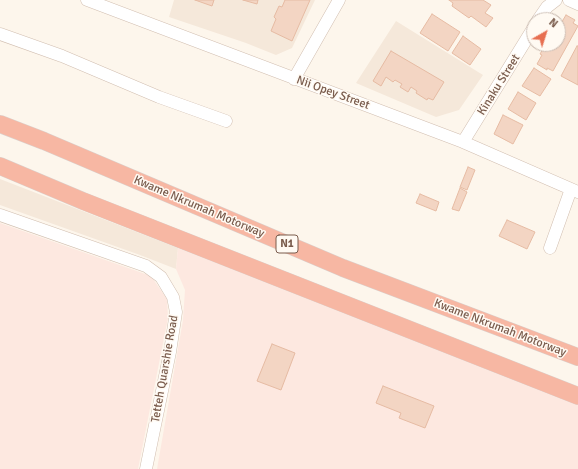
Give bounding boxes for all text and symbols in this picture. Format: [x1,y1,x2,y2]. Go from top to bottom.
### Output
north arrow [526,12,566,52]
text: N [546,16,560,31]
street label: Kinaku Street [475,52,523,118]
street label: Nii Opey Street [294,73,372,113]
street label: Kwame Nkrumah Motorway [131,173,267,241]
road number: N1 [276,235,298,253]
street label: Kwame Nkrumah Motorway [432,296,568,360]
street label: Tetteh Quarshie Road [148,314,182,424]

